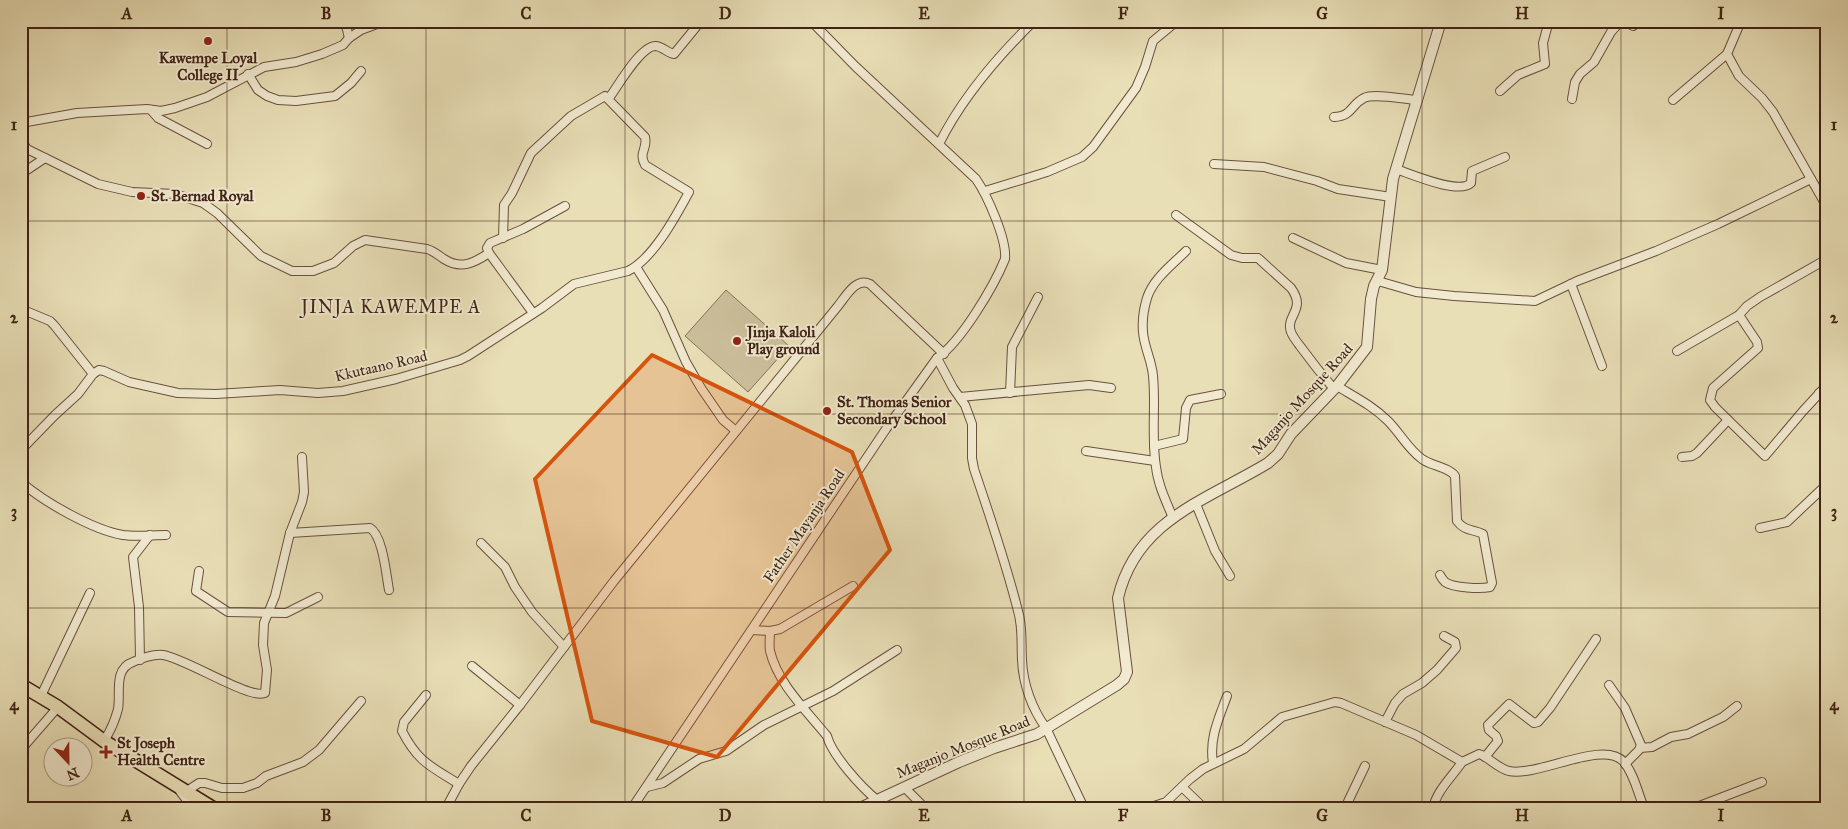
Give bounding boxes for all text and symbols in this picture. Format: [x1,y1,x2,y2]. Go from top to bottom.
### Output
text: A [121,4,133,23]
text: B [321,4,331,23]
text: C [521,4,532,23]
text: D [719,4,732,23]
text: E [918,4,930,23]
text: F [1118,4,1129,23]
text: G [1316,4,1328,23]
text: H [1515,4,1529,23]
text: I [1718,4,1725,23]
marker: Kawempe Loyal College II [202,35,214,47]
place label: Kawempe Loyal College II [159,49,258,85]
text: 1 [11,115,18,134]
text: 1 [1831,115,1838,134]
place label: St. Bernad Royal [151,187,255,206]
marker: St. Bernad Royal [135,190,147,202]
district label: JINJA KAWEMPE A [299,296,481,319]
text: 2 [10,308,19,327]
text: 2 [1830,308,1839,327]
place label: Jinja Kaloli Play ground [745,323,820,359]
marker: Jinja Kaloli Play ground [731,335,743,347]
street label: Maganjo Mosque Road [1248,340,1358,459]
street label: Kkutaano Road [333,346,430,385]
place label: St. Thomas Senior Secondary School [837,393,952,429]
marker: St. Thomas Senior Secondary School [821,405,833,417]
street label: Father Mayanja Road [759,466,849,586]
text: 3 [11,502,17,522]
text: 3 [1831,502,1837,522]
text: 4 [10,695,20,715]
text: 4 [1830,695,1840,715]
street label: Maganjo Mosque Road [893,712,1033,783]
place label: St Joseph Health Centre [117,734,206,769]
north arrow [42,736,92,786]
marker: St Joseph Health Centre [99,745,113,759]
text: N [64,763,81,784]
text: A [121,806,133,825]
text: B [321,806,331,825]
text: C [521,806,532,825]
text: D [719,806,732,825]
text: E [918,806,930,825]
text: F [1118,806,1129,825]
text: G [1316,806,1328,825]
text: H [1515,806,1529,825]
text: I [1718,806,1725,825]

